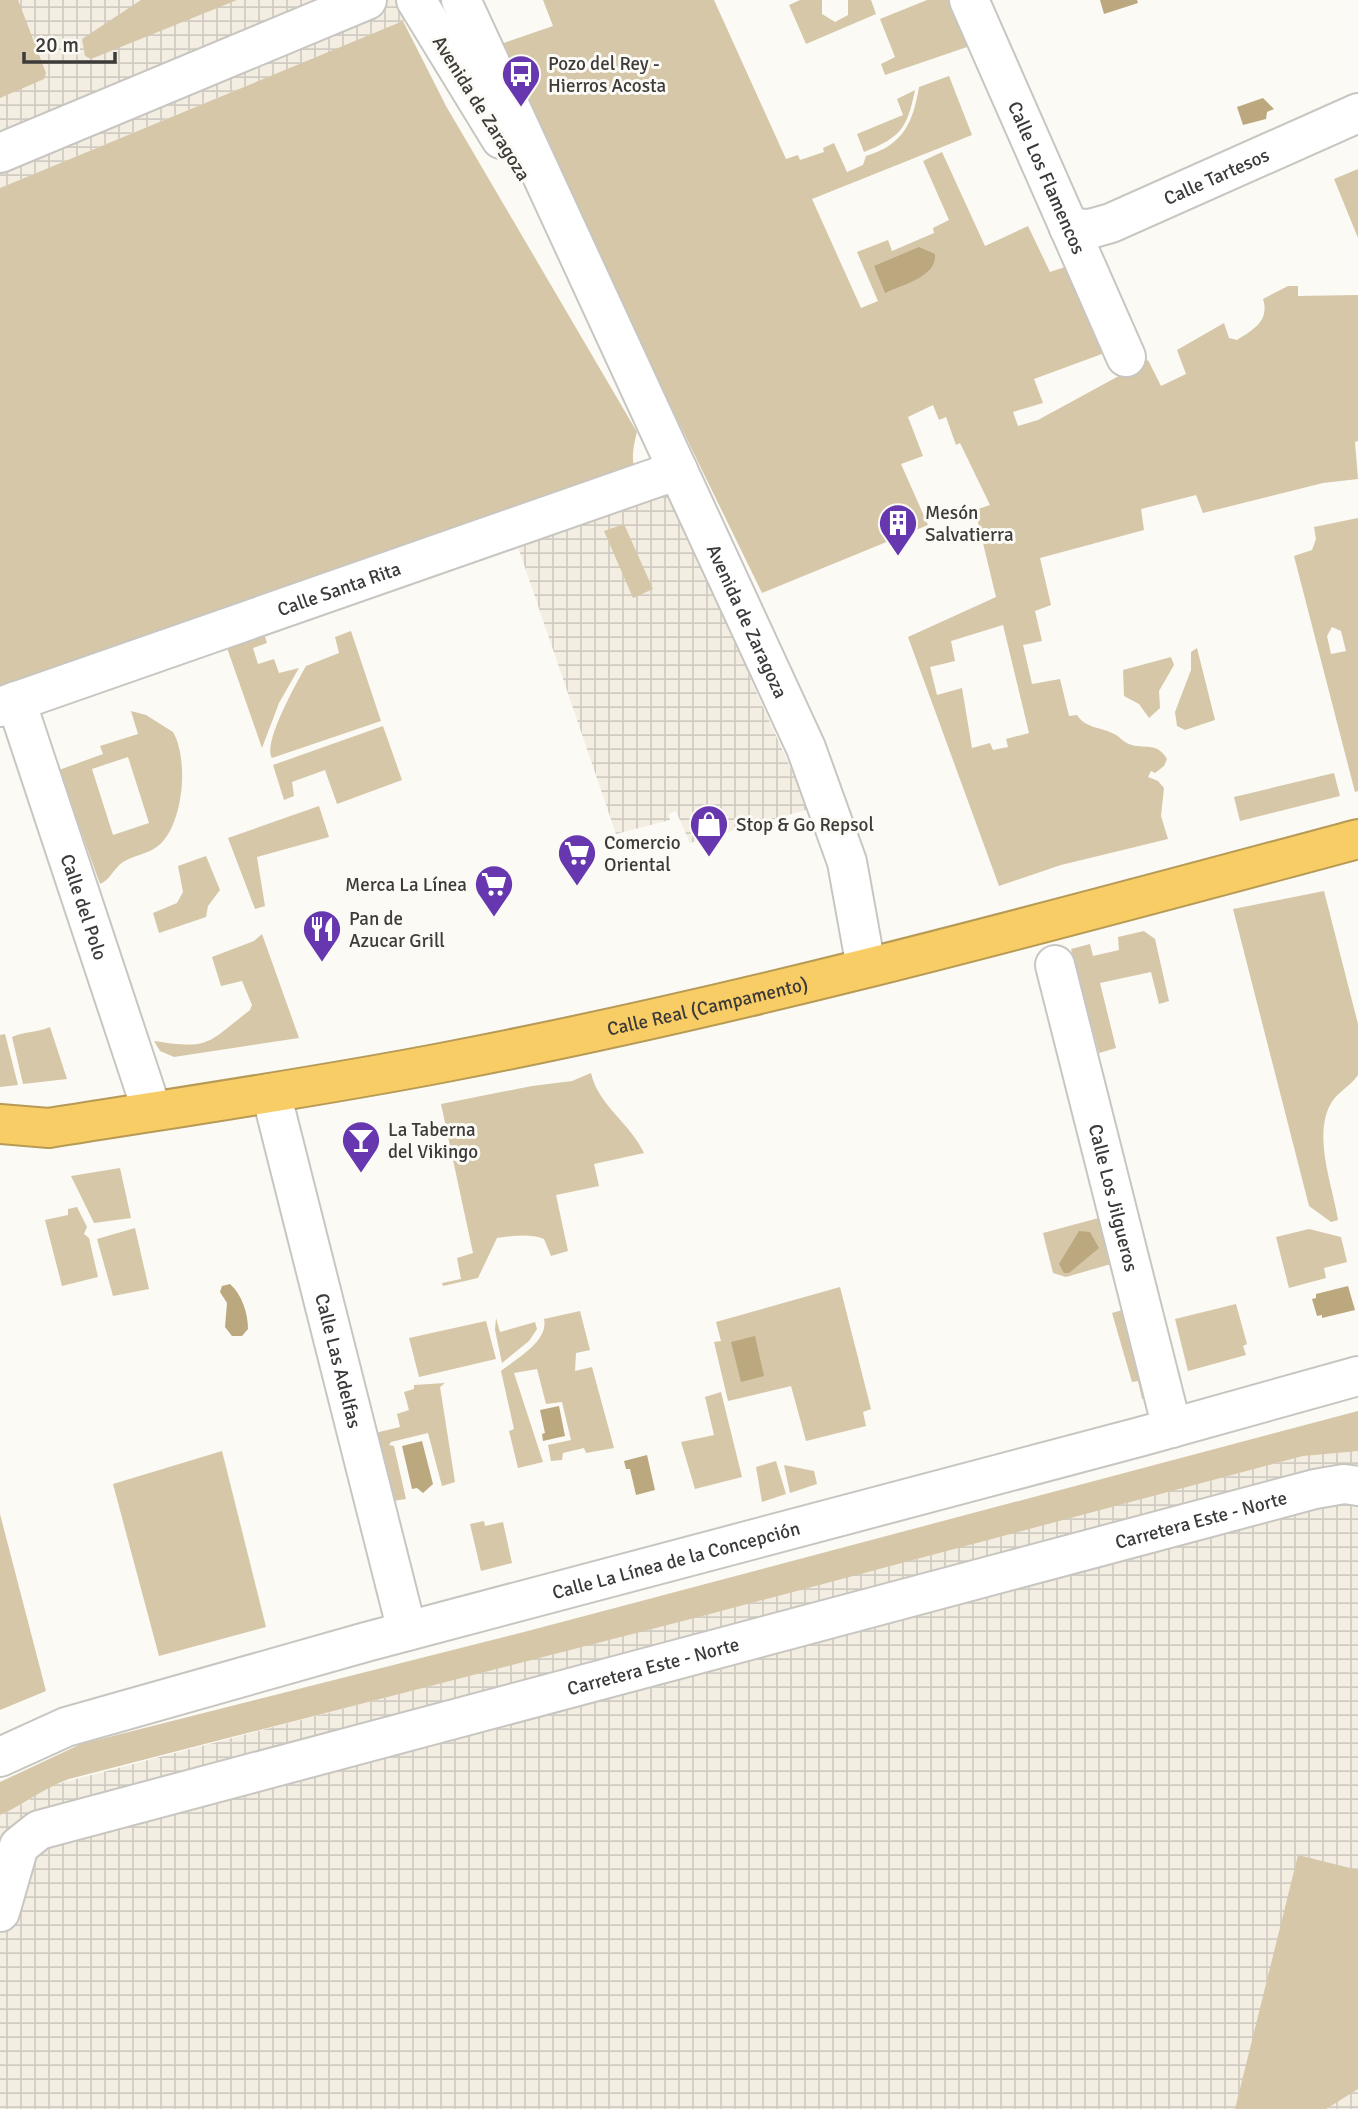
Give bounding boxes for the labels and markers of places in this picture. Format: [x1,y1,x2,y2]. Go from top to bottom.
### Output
place label: Pozo del Rey - Hierros Acosta [548,52,666,98]
bus stop icon: Pozo del Rey - Hierros Acosta [500,53,542,108]
place label: Mesón Salvatierra [925,501,1014,547]
building icon: Mesón Salvatierra [877,502,919,557]
shop icon: Stop & Go Repsol [688,803,730,858]
place label: Stop & Go Repsol [736,813,874,837]
place label: Comercio Oriental [604,831,681,877]
supermarket icon: Comercio Oriental [556,832,598,887]
supermarket icon: Merca La Línea [473,863,515,918]
place label: Merca La Línea [345,873,467,897]
place label: Pan de Azucar Grill [349,907,445,953]
restaurant icon: Pan de Azucar Grill [301,908,343,963]
place label: La Taberna del Vikingo [388,1118,478,1164]
bar icon: La Taberna del Vikingo [340,1119,382,1174]

